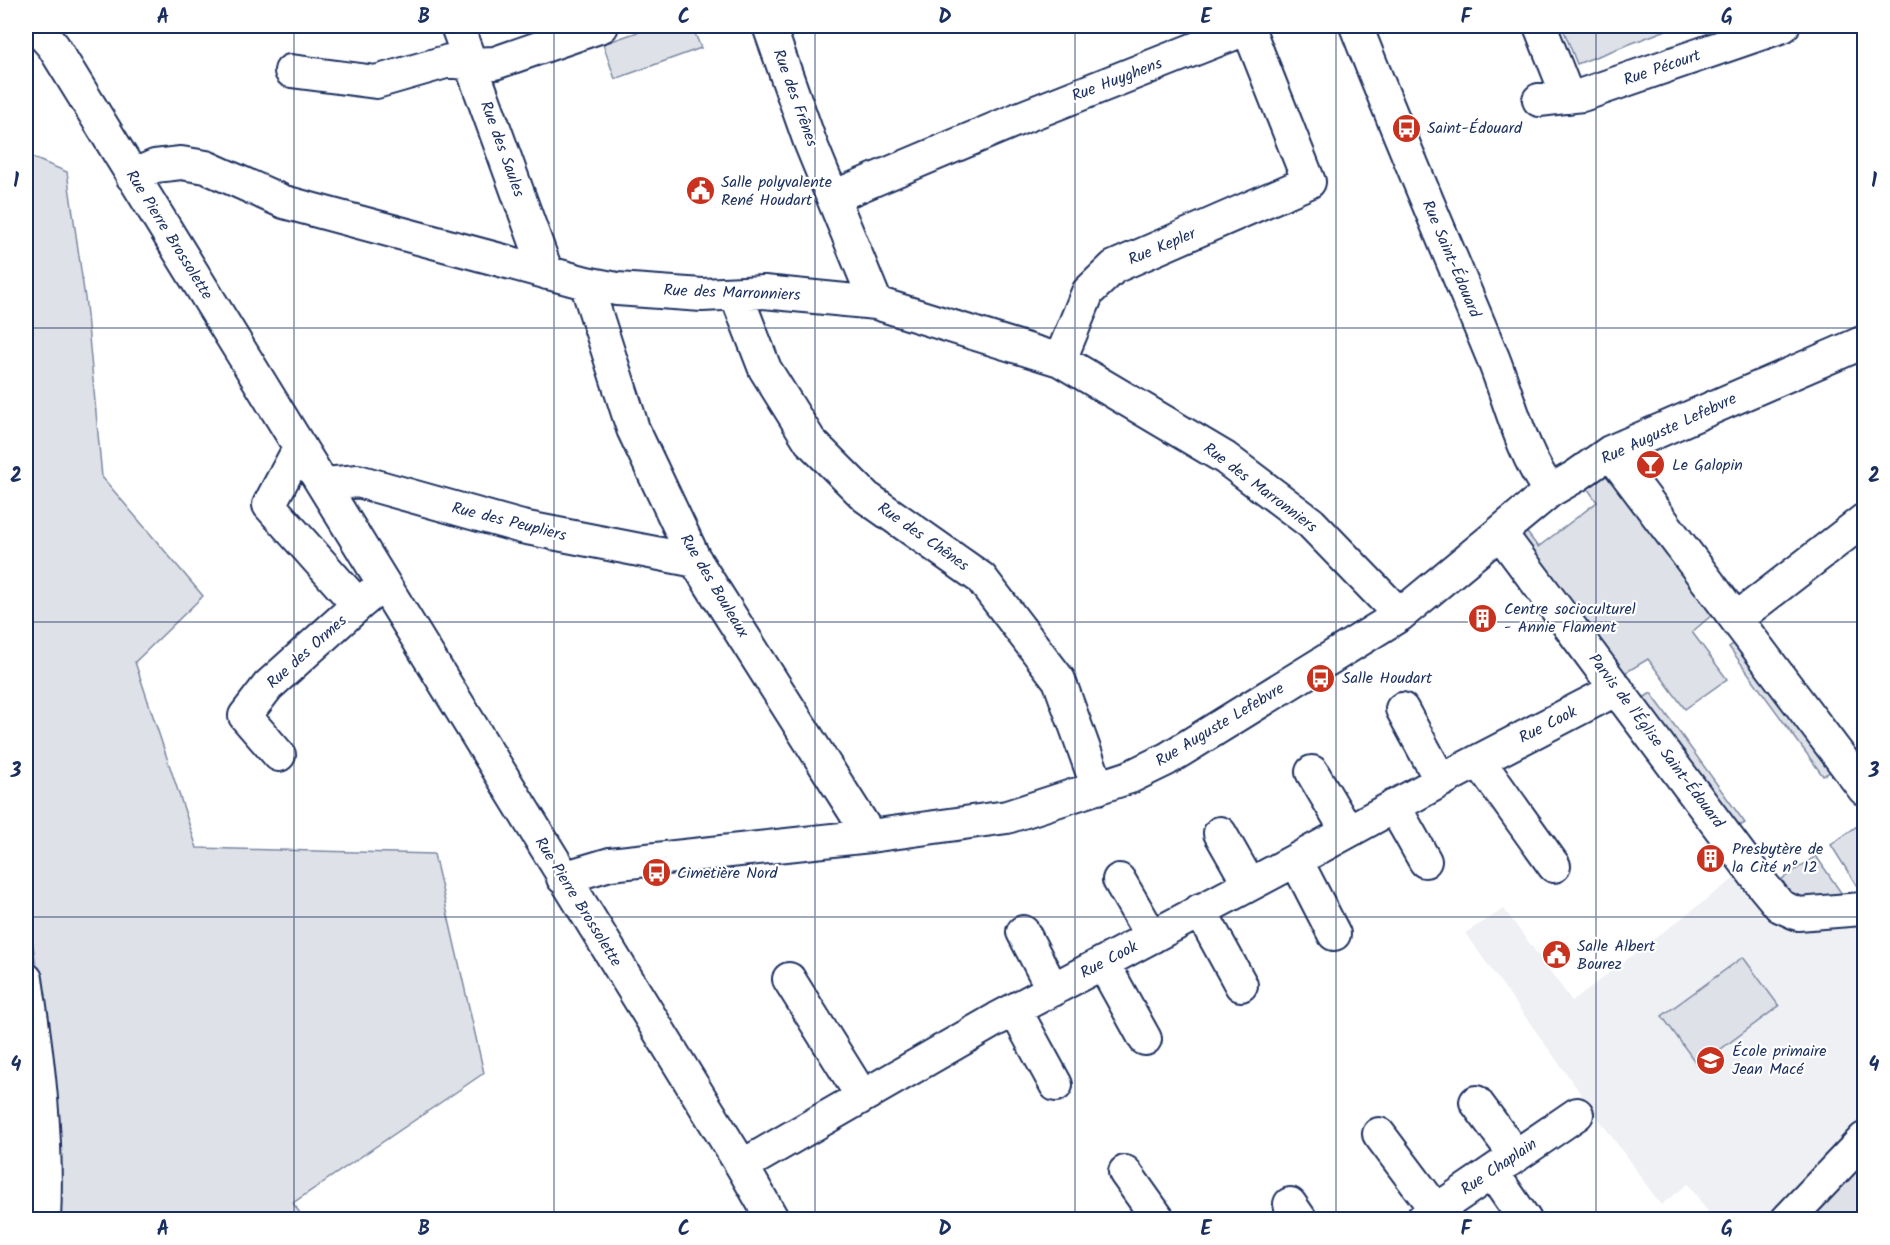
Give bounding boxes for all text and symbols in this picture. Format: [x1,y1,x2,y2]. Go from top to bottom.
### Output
text: A [157,2,169,34]
text: B [418,2,430,34]
text: C [678,2,690,34]
text: D [938,2,952,34]
text: E [1200,2,1212,34]
text: F [1461,2,1473,34]
text: G [1721,2,1733,34]
street label: Rue Pécourt [1620,43,1705,93]
street label: Rue des Frênes [766,46,824,151]
street label: Rue Huyghens [1068,51,1166,109]
street label: Rue des Saules [473,97,531,201]
bus stop icon: Saint-Édouard [1390,112,1422,144]
place label: Saint-Édouard [1427,116,1523,141]
street label: Rue Pierre Brossolette [119,165,219,305]
text: 1 [13,166,19,198]
text: 1 [1871,166,1877,198]
place label: Salle polyvalente René Houdart [721,170,832,213]
public building icon: Salle polyvalente René Houdart [684,175,716,207]
street label: Rue Saint-Édouard [1415,196,1487,323]
street label: Rue Kepler [1124,221,1201,272]
street label: Rue des Marronniers [663,278,801,308]
street label: Rue Auguste Lefebvre [1597,387,1741,471]
street label: Rue des Marronniers [1198,437,1322,539]
bar icon: Le Galopin [1635,449,1667,481]
place label: Le Galopin [1672,453,1743,478]
text: 2 [10,461,22,493]
text: 2 [1868,461,1880,493]
street label: Rue des Peupliers [449,496,569,548]
street label: Rue des Chênes [872,496,974,578]
street label: Rue des Bouleaux [673,529,756,644]
place label: Centre socioculturel - Annie Flament [1504,597,1636,640]
building icon: Centre socioculturel - Annie Flament [1467,602,1499,634]
street label: Rue des Ormes [261,609,353,695]
street label: Parvis de l'Église Saint-Édouard [1582,648,1731,834]
bus stop icon: Salle Houdart [1305,662,1337,694]
place label: Salle Houdart [1342,666,1433,691]
street label: Rue Auguste Lefebvre [1151,676,1289,774]
street label: Rue Cook [1515,700,1582,750]
text: 3 [10,756,22,788]
text: 3 [1868,756,1880,788]
street label: Rue Pierre Brossolette [528,832,628,972]
place label: Presbytère de la Cité n° 12 [1732,837,1823,880]
building icon: Presbytère de la Cité n° 12 [1695,842,1727,874]
bus stop icon: Cimetière Nord [640,857,672,889]
place label: Cimetière Nord [677,861,779,886]
street label: Rue Cook [1076,934,1143,986]
place label: Salle Albert Bourez [1577,934,1656,977]
public building icon: Salle Albert Bourez [1540,939,1572,971]
place label: École primaire Jean Macé [1732,1039,1827,1082]
school or university icon: École primaire Jean Macé [1695,1044,1727,1076]
text: 4 [11,1050,22,1082]
text: 4 [1869,1050,1880,1082]
street label: Rue Chaplain [1456,1132,1542,1202]
text: A [157,1214,169,1245]
text: B [418,1214,430,1245]
text: C [678,1214,690,1245]
text: D [938,1214,952,1245]
text: E [1200,1214,1212,1245]
text: F [1461,1214,1473,1245]
text: G [1721,1214,1733,1245]

